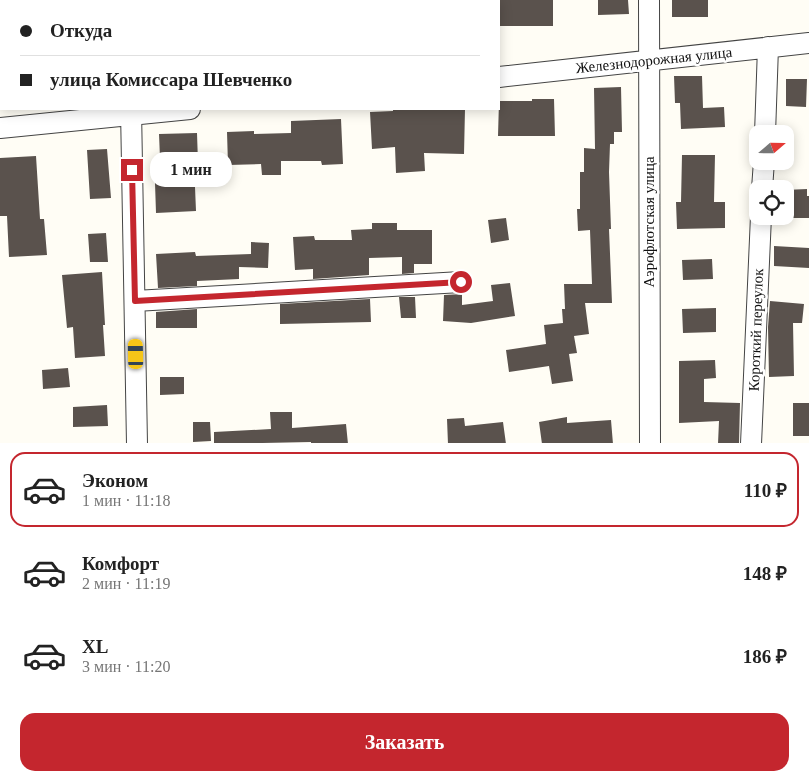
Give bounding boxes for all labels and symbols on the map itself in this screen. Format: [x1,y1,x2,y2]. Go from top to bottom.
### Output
street label: Железнодорожная улица [575,44,733,76]
north arrow [749,125,794,170]
callout: 1 мин [150,152,232,188]
street label: Аэрофлотская улица [641,156,657,288]
route end [121,159,143,181]
street label: Короткий переулок [746,268,766,392]
route start [450,271,472,293]
car [128,339,143,369]

